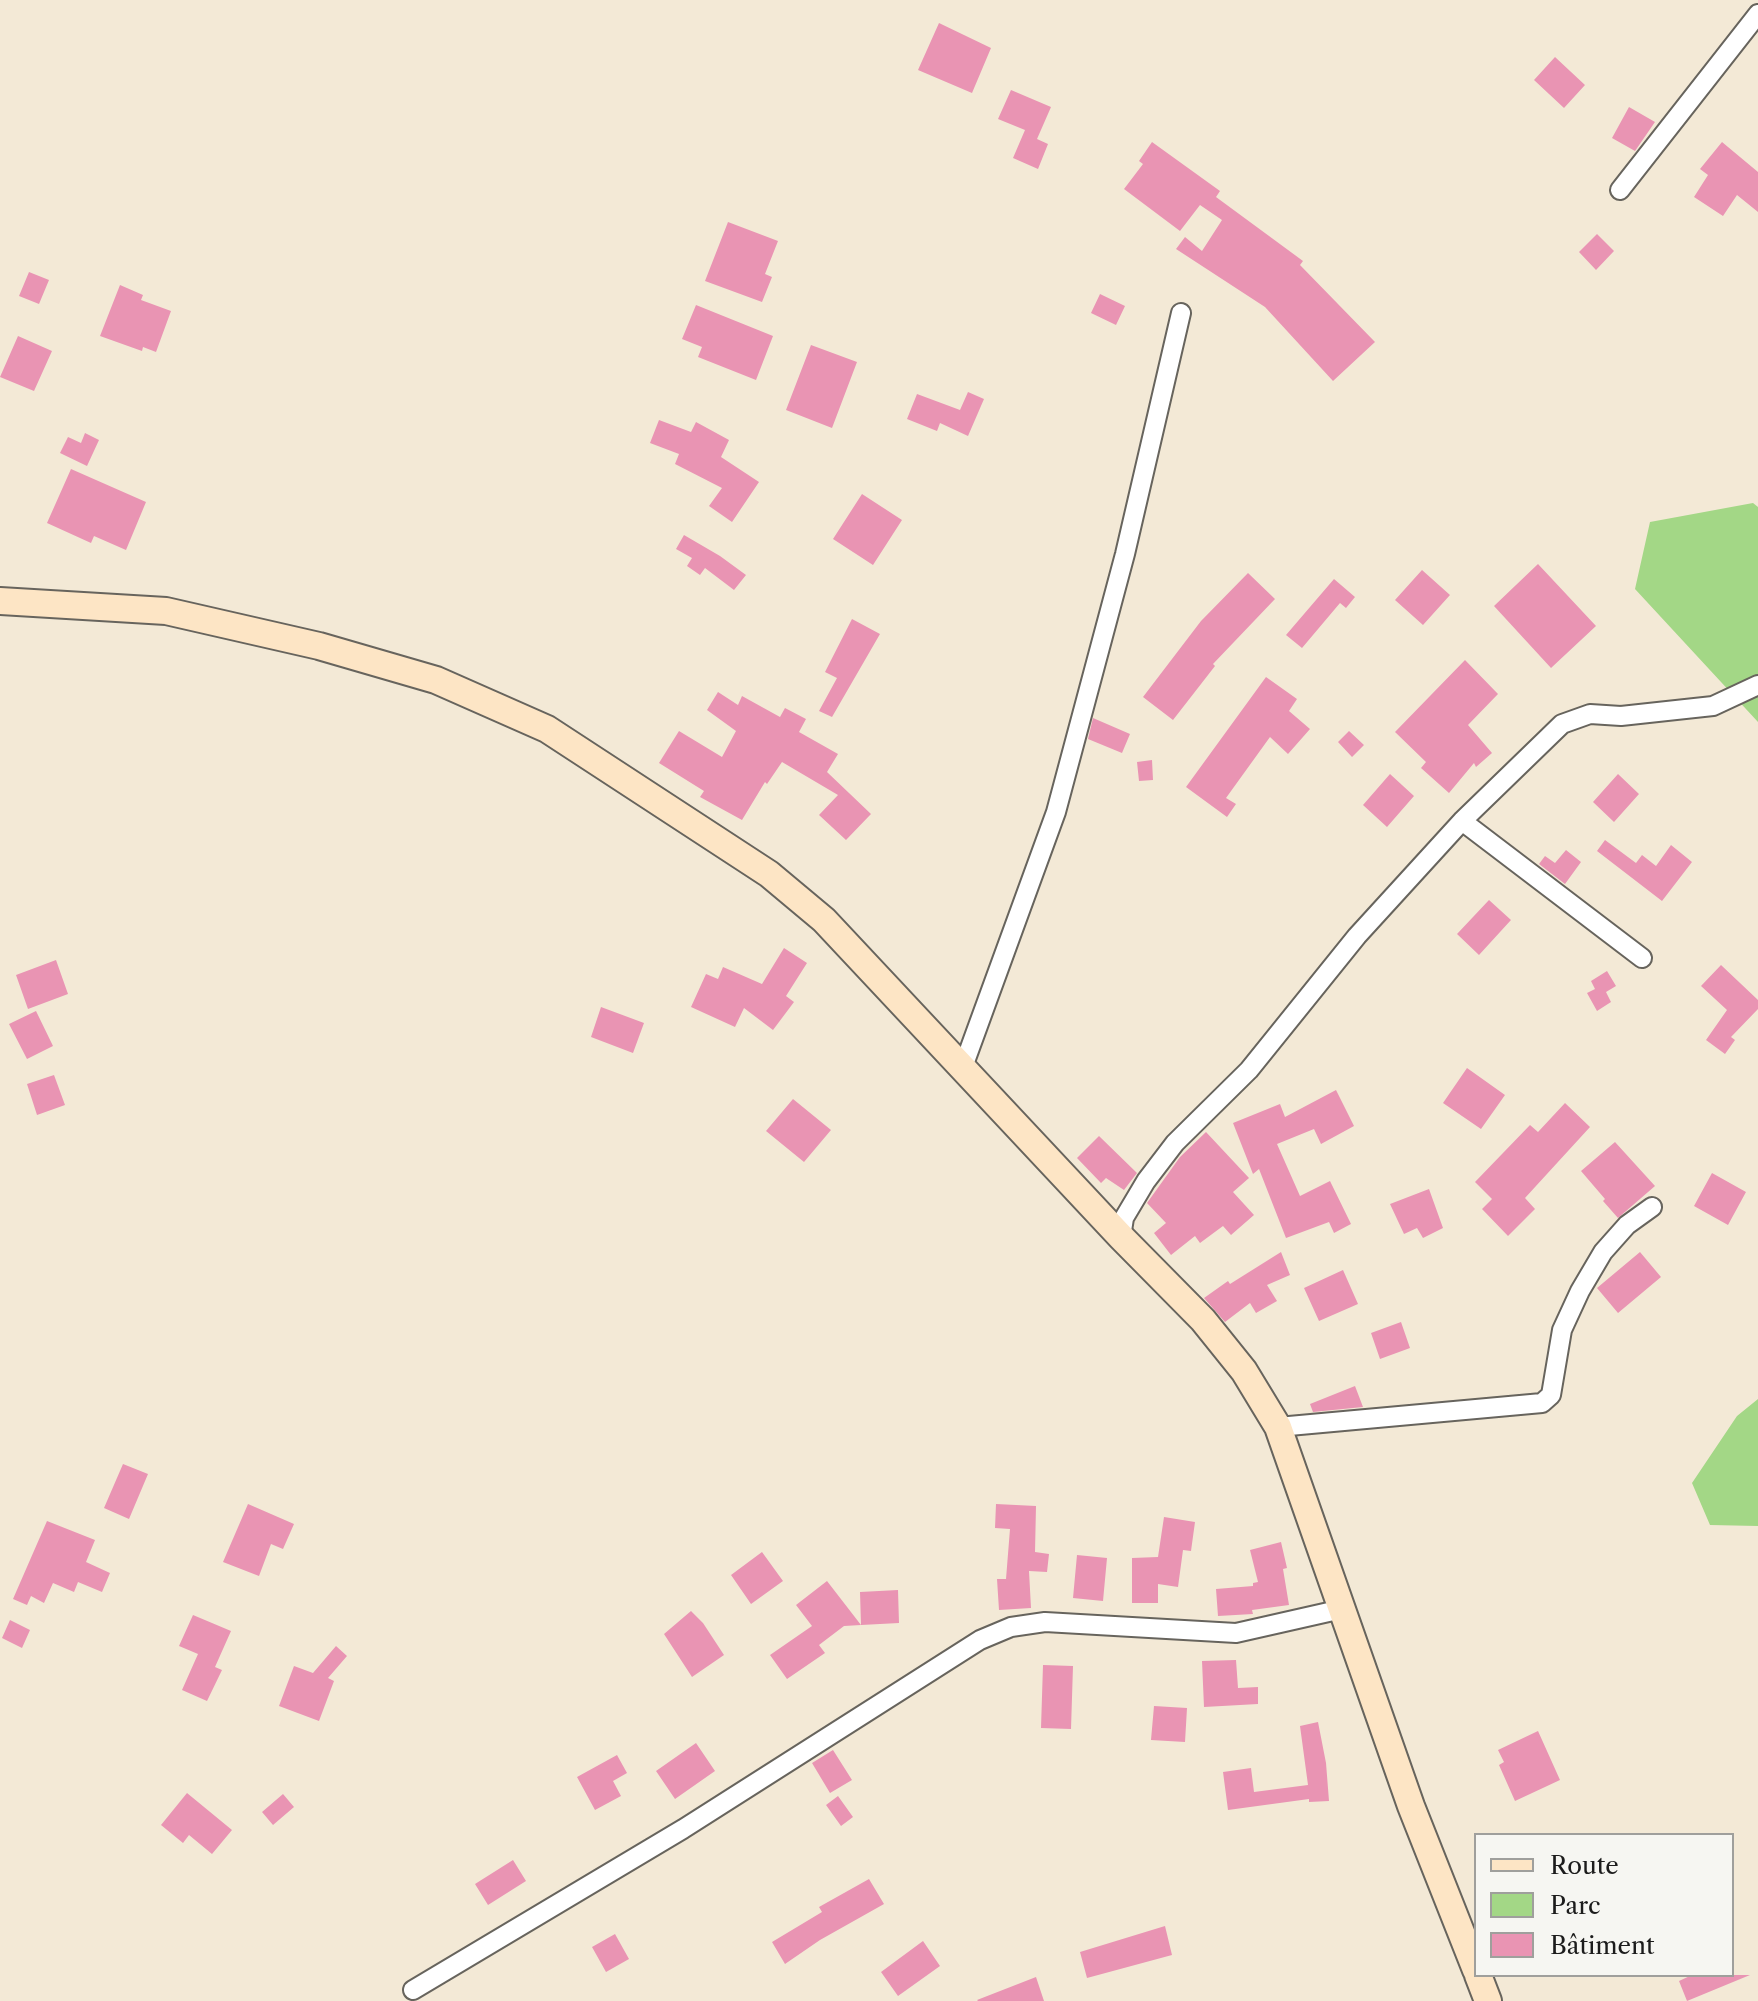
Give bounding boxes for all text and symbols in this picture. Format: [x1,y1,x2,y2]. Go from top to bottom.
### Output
legend [1474,1833,1734,1977]
text: Route [1550,1851,1619,1880]
text: Parc [1550,1891,1601,1920]
text: Bâtiment [1550,1931,1655,1960]

